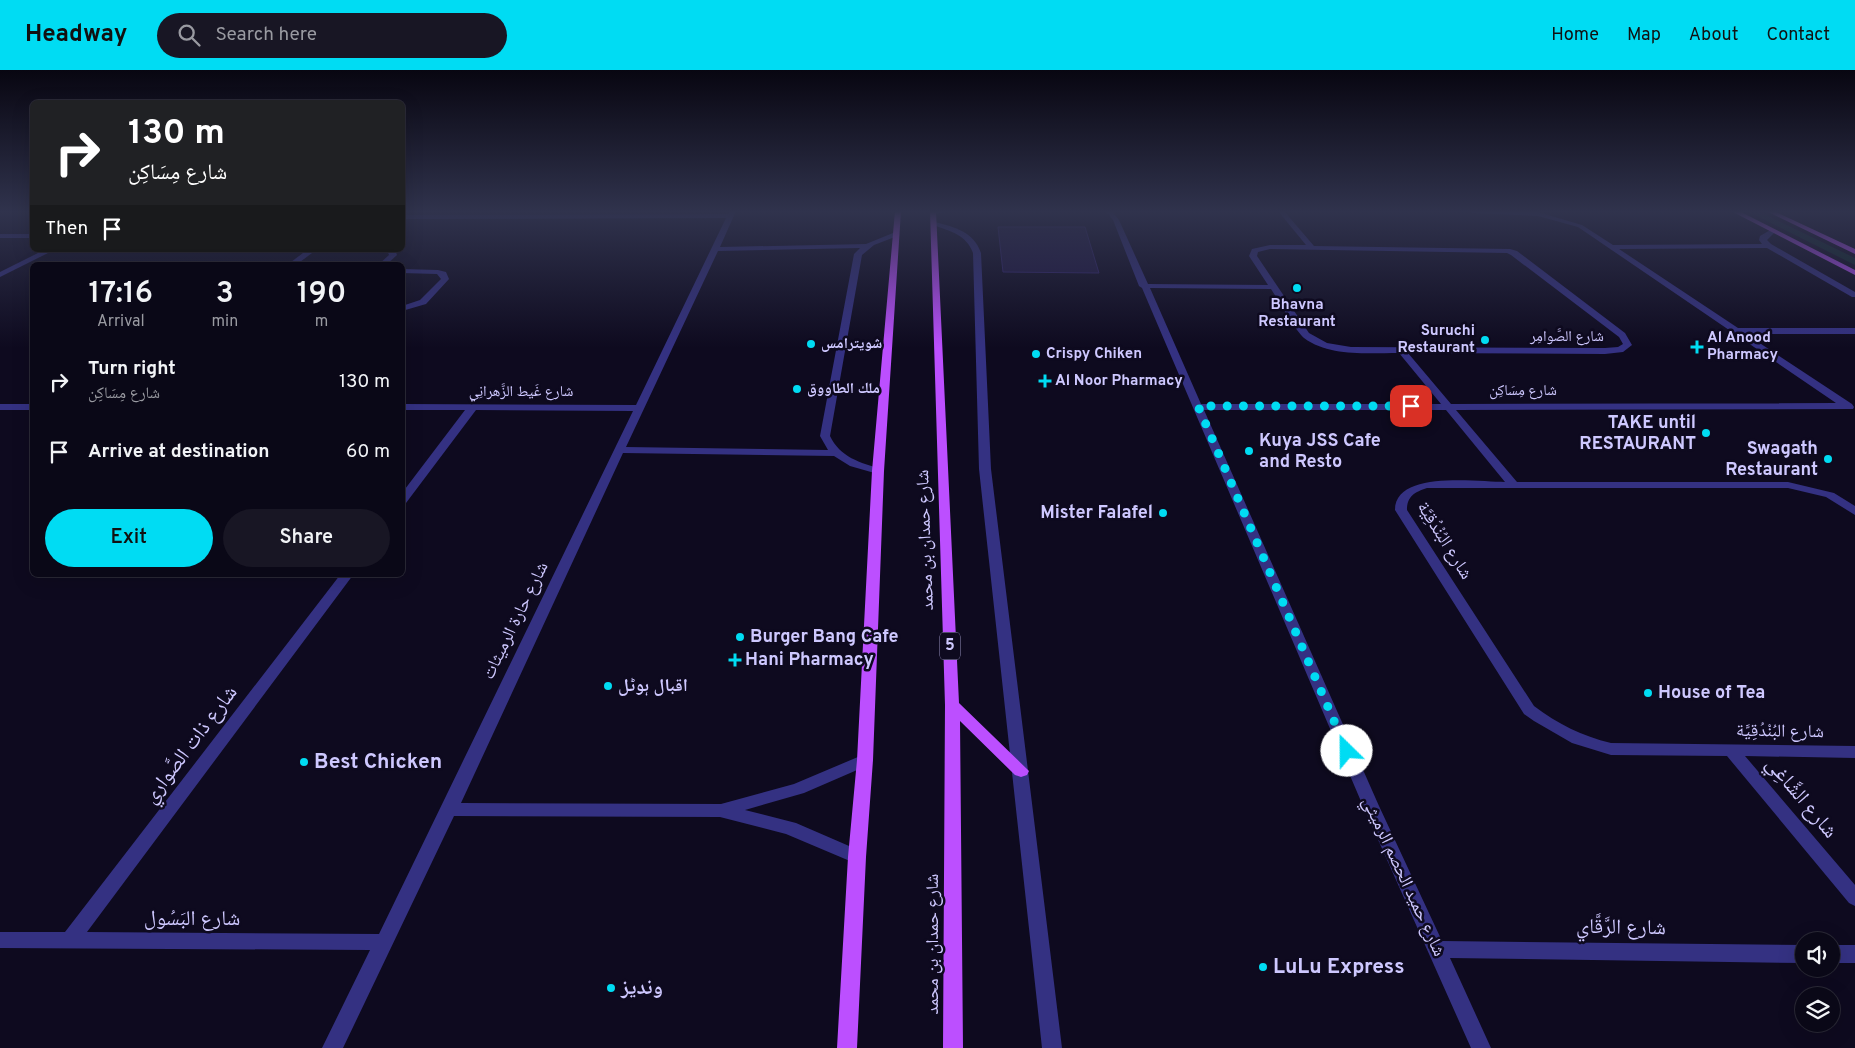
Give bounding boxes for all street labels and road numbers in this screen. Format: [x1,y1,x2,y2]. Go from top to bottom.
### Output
street label: شارع الصَّوامِر [1529,327,1604,347]
street label: شارع غَيط الزَّهرانِي [469,382,573,402]
street label: شارع مِسَاكِن [1489,382,1557,401]
street label: شارع حمدان بن محمد [912,469,940,611]
street label: شارع البُنْدُقِيَّة [1411,498,1477,584]
street label: شارع حارة الرميثات [478,558,554,684]
road number: 5 [940,632,960,660]
street label: شارع ذات الصَّواري [138,680,245,810]
street label: شارع البُنْدُقِيَّة [1736,720,1824,744]
street label: شارع الشَّاغِي [1758,752,1843,845]
street label: شارع حميد الحصم الرميثي [1355,794,1450,961]
street label: شارع حمدان بن محمد [922,874,945,1014]
street label: شارع البَسُول [144,906,240,933]
street label: شارع الرَّقَّاي [1576,912,1666,944]

